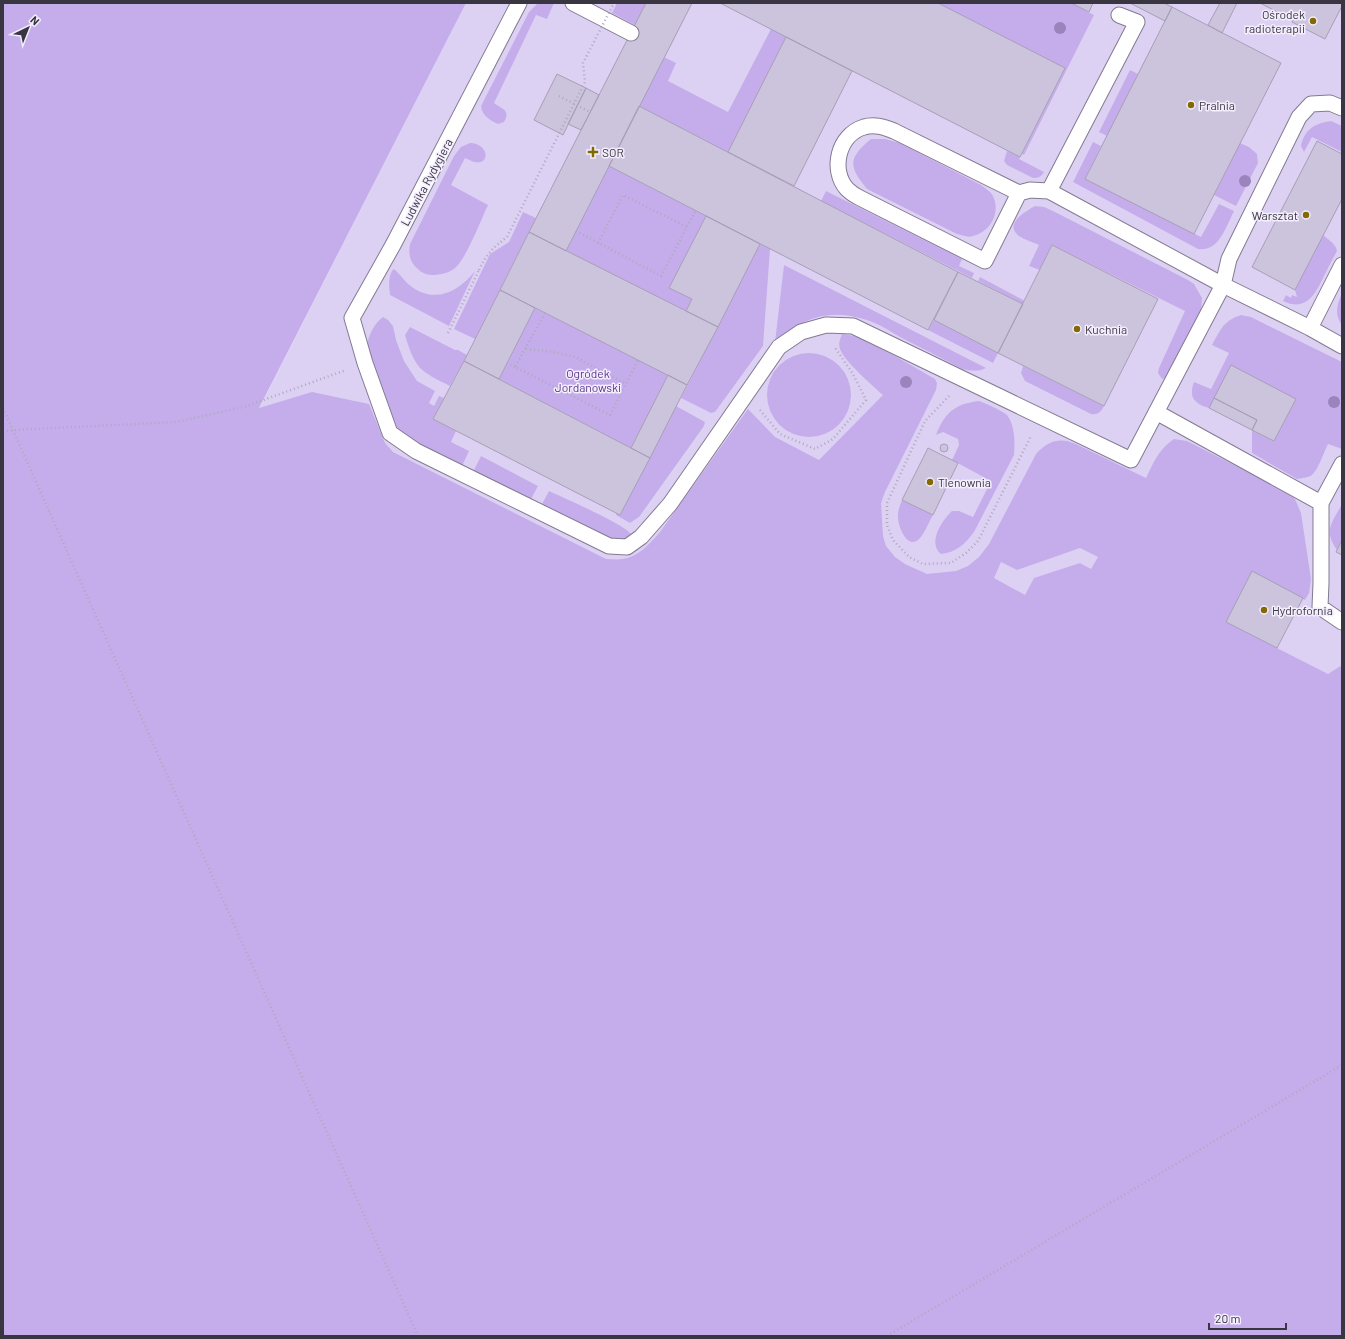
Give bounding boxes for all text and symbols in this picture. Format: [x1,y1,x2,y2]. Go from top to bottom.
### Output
place label: Ośrodek radioterapii [1245,7,1305,35]
north arrow [8,8,48,48]
text: N [28,13,42,28]
marker: Ośrodek radioterapii [1308,16,1318,26]
place label: Pralnia [1199,98,1235,112]
marker: Pralnia [1186,100,1196,110]
street label: Ludwika Rydygiera [397,136,455,228]
place label: SOR [602,145,624,159]
marker: SOR [587,146,599,158]
place label: Warsztat [1252,208,1298,222]
marker: Warsztat [1301,210,1311,220]
place label: Kuchnia [1085,322,1127,336]
marker: Kuchnia [1072,324,1082,334]
park label: Ogródek Jordanowski [555,366,621,394]
place label: Tlenownia [938,475,991,489]
marker: Tlenownia [925,477,935,487]
place label: Hydrofornia [1272,603,1333,617]
marker: Hydrofornia [1259,605,1269,615]
scale bar [1209,1305,1286,1331]
text: 20 m [1215,1311,1241,1325]

